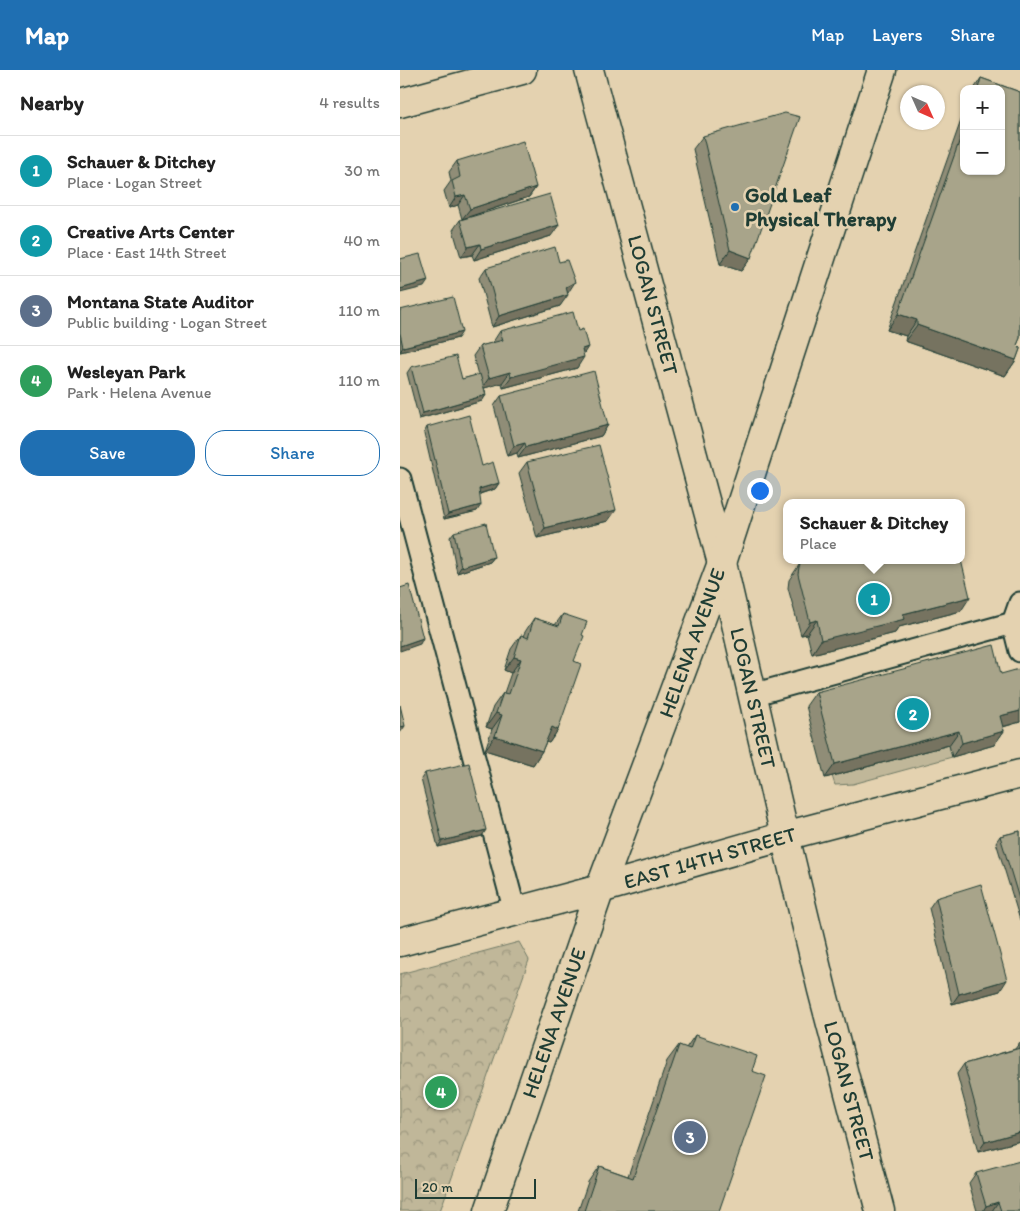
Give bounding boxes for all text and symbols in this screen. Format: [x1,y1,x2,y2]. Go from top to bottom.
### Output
text: Map [25,21,69,50]
text: Map [811,24,844,46]
text: Layers [872,24,922,46]
text: Share [950,24,995,46]
north arrow [900,85,945,130]
map controls [960,85,1005,175]
button: + [960,85,1005,130]
text: Nearby [20,90,84,115]
text: 4 results [319,93,380,112]
button: − [960,130,1005,175]
text: Schauer & Ditchey [67,150,215,173]
text: 1 [32,161,40,180]
text: 30 m [344,161,380,180]
text: Place · Logan Street [67,173,202,192]
place label: Gold Leaf Physical Therapy [745,182,898,232]
marker: Gold Leaf Physical Therapy [729,201,741,213]
text: Creative Arts Center [67,220,234,243]
text: 2 [32,231,40,250]
text: 40 m [343,231,380,250]
street label: LOGAN STREET [623,232,684,378]
text: Place · East 14th Street [67,243,227,262]
text: Montana State Auditor [67,290,254,313]
text: 3 [32,301,40,320]
text: 110 m [338,301,380,320]
text: Public building · Logan Street [67,313,267,332]
text: Wesleyan Park [67,360,186,383]
text: 4 [31,371,41,390]
text: 110 m [338,371,380,390]
text: Park · Helena Avenue [67,383,212,402]
button: Save [20,430,195,476]
button: Share [205,430,380,476]
your location [747,478,773,504]
popup [783,499,965,564]
text: Schauer & Ditchey [800,511,948,534]
text: Place [800,534,837,553]
street label: HELENA AVENUE [653,565,730,721]
pin: 1 [858,580,890,618]
street label: LOGAN STREET [725,625,782,771]
pin: 2 [897,695,929,733]
street label: EAST 14TH STREET [621,821,799,894]
street label: HELENA AVENUE [516,944,591,1101]
street label: LOGAN STREET [819,1018,880,1164]
pin: 4 [425,1073,457,1111]
pin: 3 [674,1118,706,1156]
scale bar [415,1176,536,1199]
text: 20 m [422,1179,453,1196]

